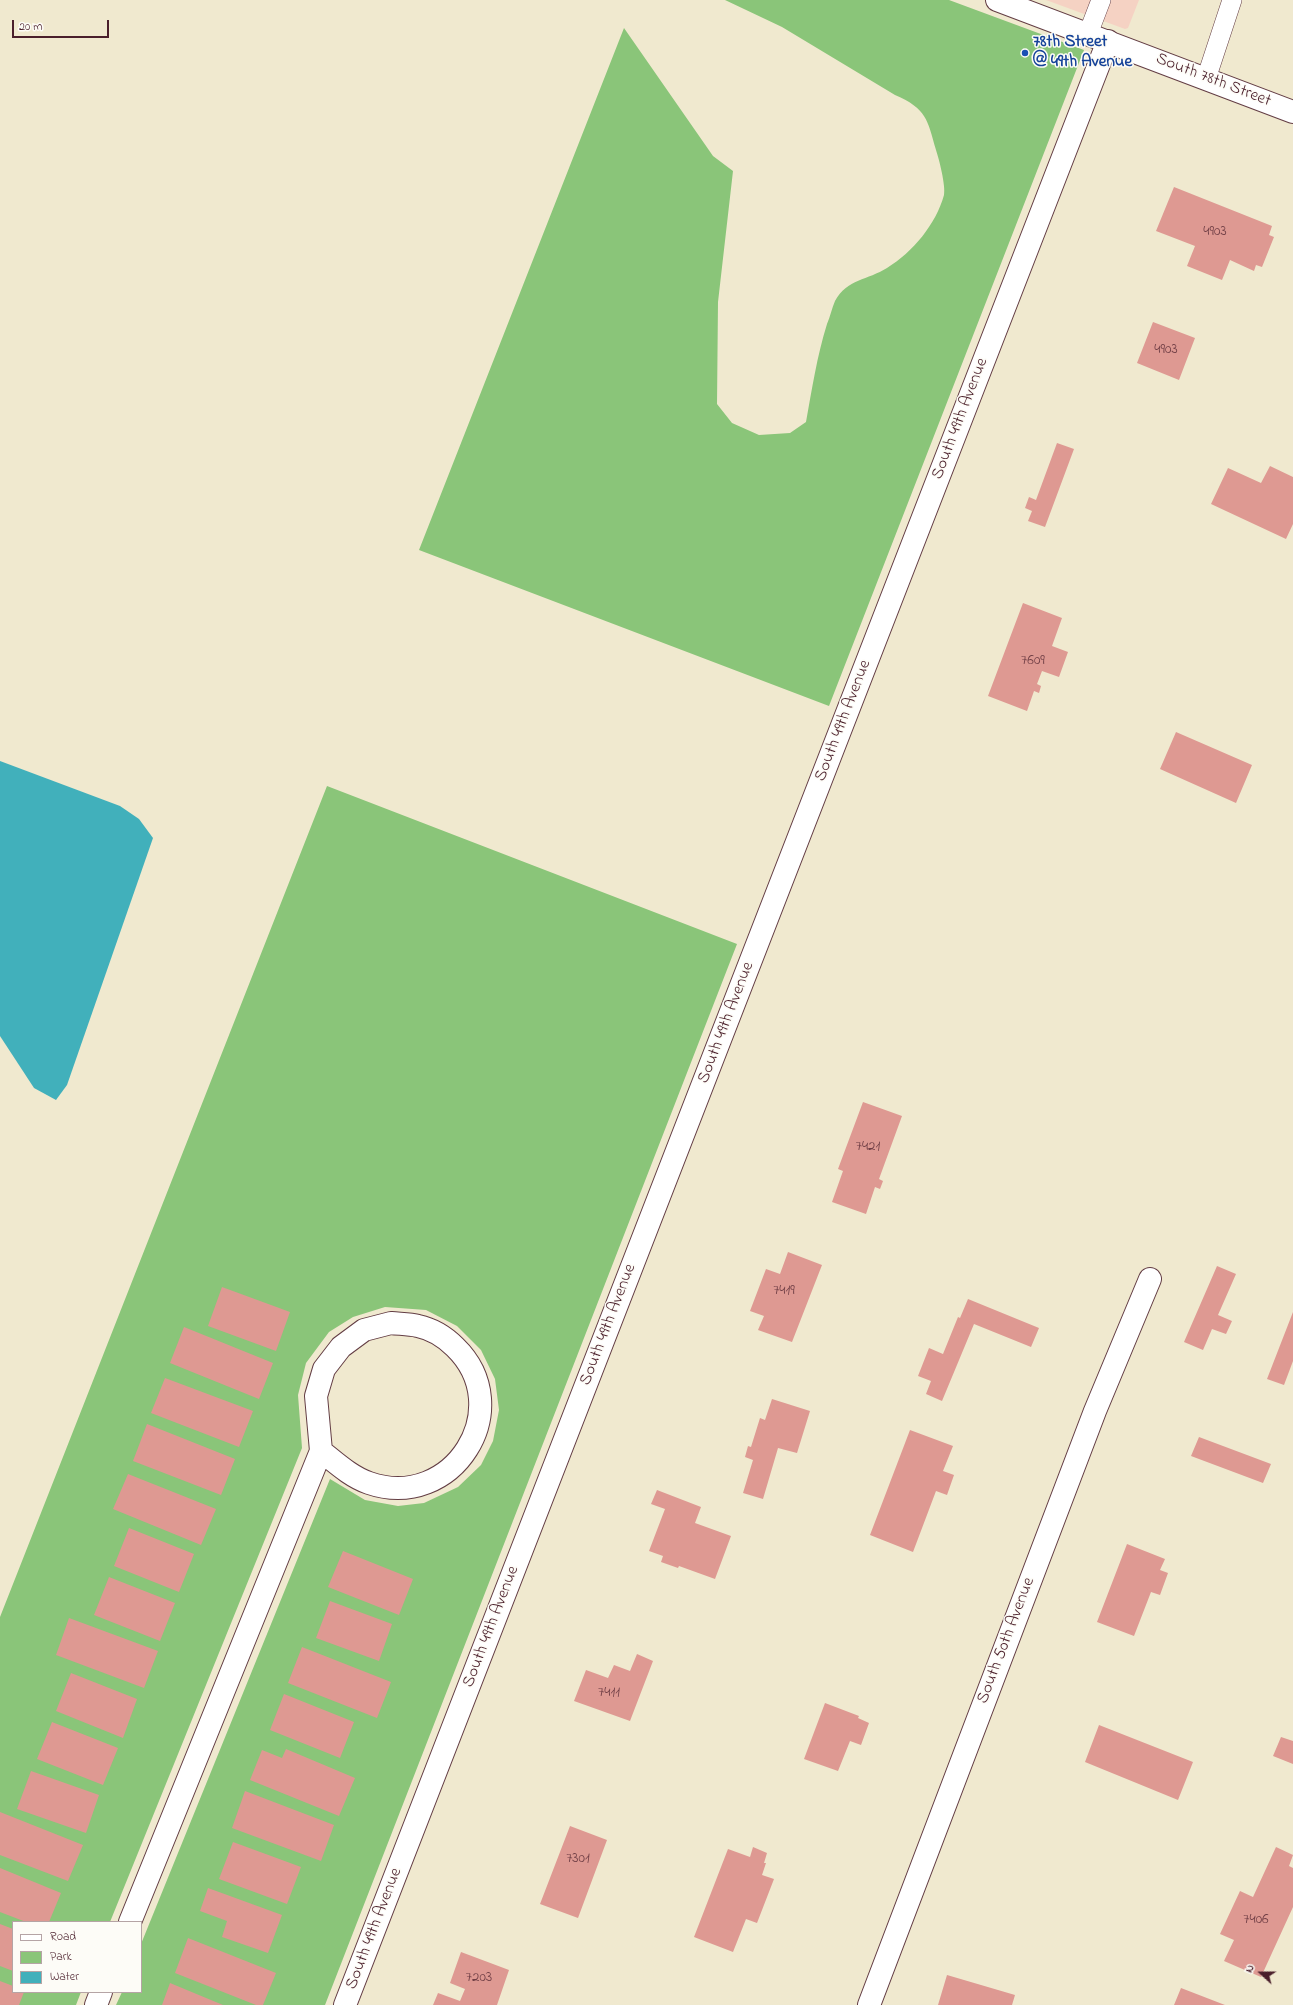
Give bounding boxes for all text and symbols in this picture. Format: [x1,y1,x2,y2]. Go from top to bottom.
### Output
scale bar [14,12,111,38]
text: 20 m [19,18,42,36]
place label: 78th Street @ 49th Avenue [1033,33,1132,73]
marker: 78th Street @ 49th Avenue [1020,48,1030,58]
street label: South 78th Street [1153,50,1273,112]
house number: 4903 [1203,224,1227,242]
house number: 4903 [1154,342,1178,360]
street label: South 49th Avenue [928,355,994,483]
house number: 7609 [1021,653,1045,671]
street label: South 49th Avenue [811,657,877,785]
street label: South 49th Avenue [694,959,760,1087]
house number: 7421 [856,1139,880,1157]
street label: South 49th Avenue [576,1261,642,1389]
house number: 7419 [773,1283,795,1301]
street label: South 49th Avenue [459,1563,525,1691]
street label: South 50th Avenue [974,1575,1040,1707]
house number: 7411 [598,1685,620,1703]
house number: 7301 [566,1851,590,1869]
street label: South 49th Avenue [342,1865,408,1993]
house number: 7406 [1243,1912,1269,1930]
legend [12,1921,142,1993]
text: Road [50,1928,76,1946]
text: Park [50,1948,72,1966]
north arrow [1241,1953,1281,1993]
text: N [1241,1962,1259,1975]
text: Water [50,1968,79,1986]
house number: 7203 [466,1970,492,1988]

